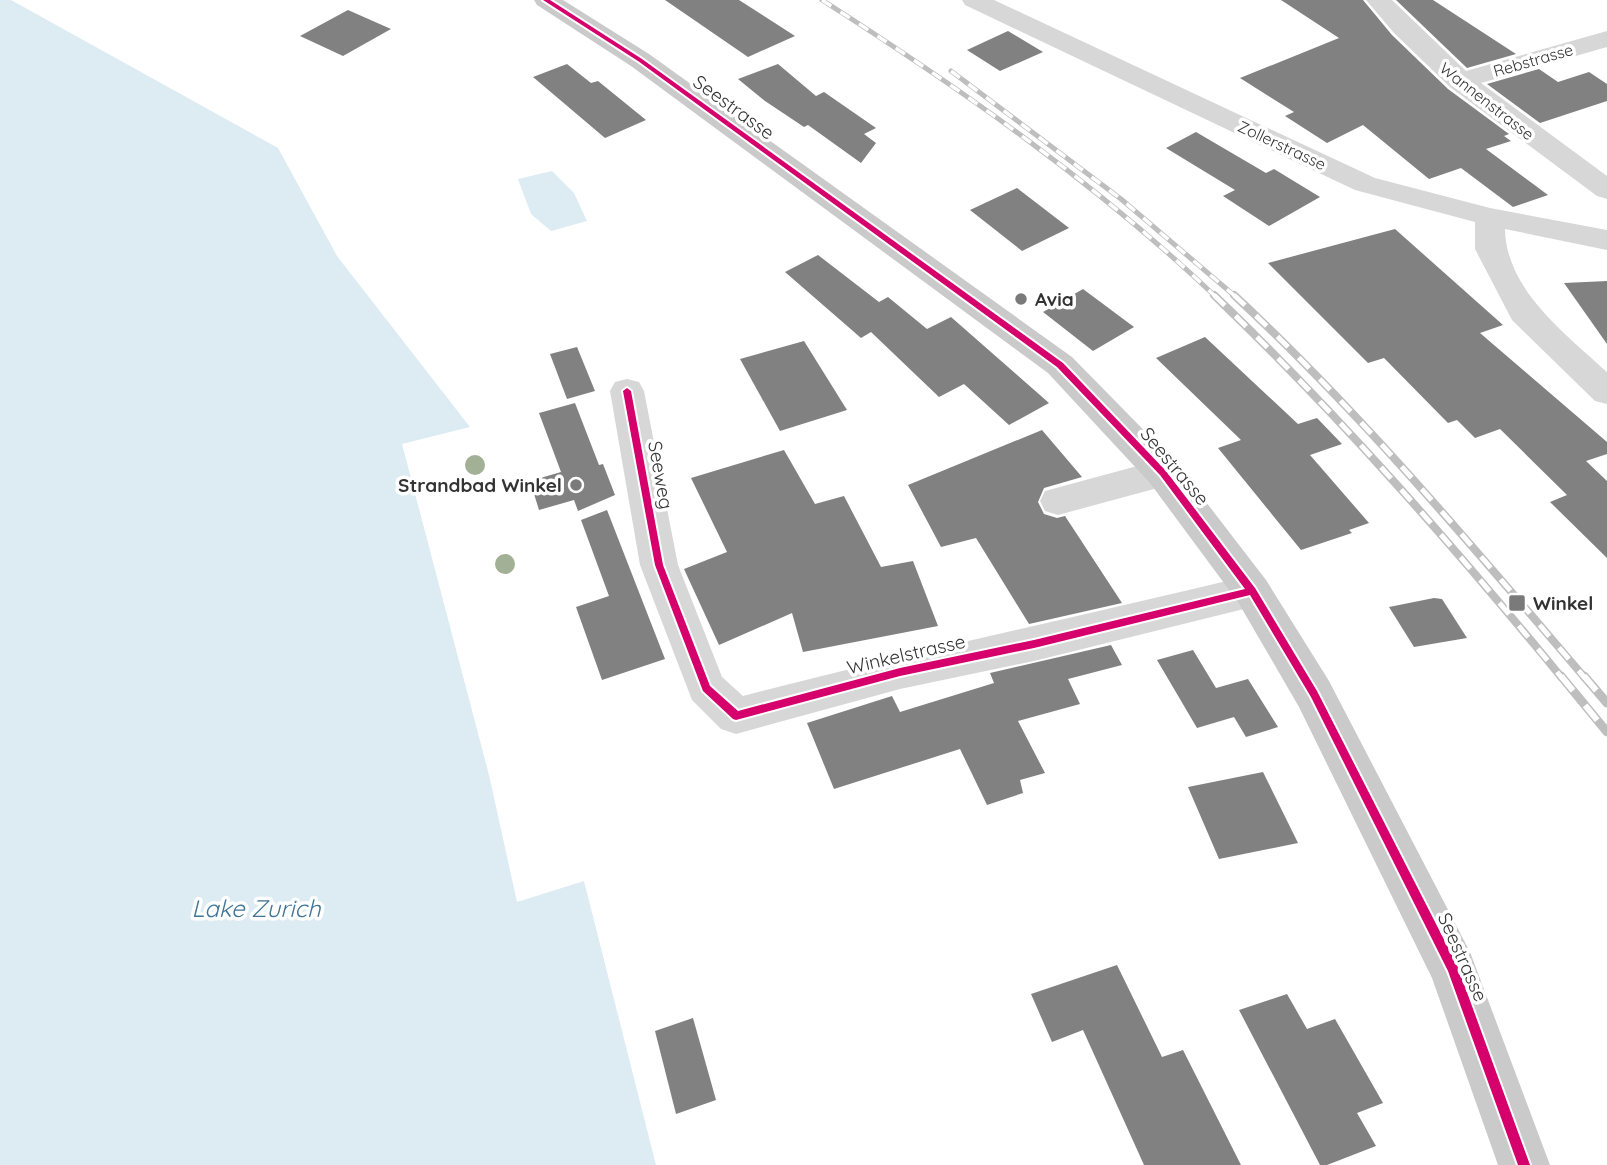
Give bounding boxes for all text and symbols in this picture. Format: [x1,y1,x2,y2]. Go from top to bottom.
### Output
street label: Rebstrasse [1491,39,1575,81]
street label: Wannenstrasse [1436,58,1538,144]
street label: Seestrasse [689,69,779,145]
street label: Zollerstrasse [1235,116,1329,174]
place label: Avia [1035,287,1074,311]
marker: Avia [1013,291,1029,307]
street label: Seestrasse [1135,422,1215,510]
street label: Seeweg [643,439,679,511]
place label: Strandbad Winkel [398,473,562,497]
marker: Strandbad Winkel [568,477,584,493]
place label: Winkel [1533,591,1593,615]
marker: Winkel [1507,593,1527,613]
street label: Winkelstrasse [844,629,968,679]
water label: Lake Zurich [191,893,321,923]
street label: Seestrasse [1433,909,1493,1005]

